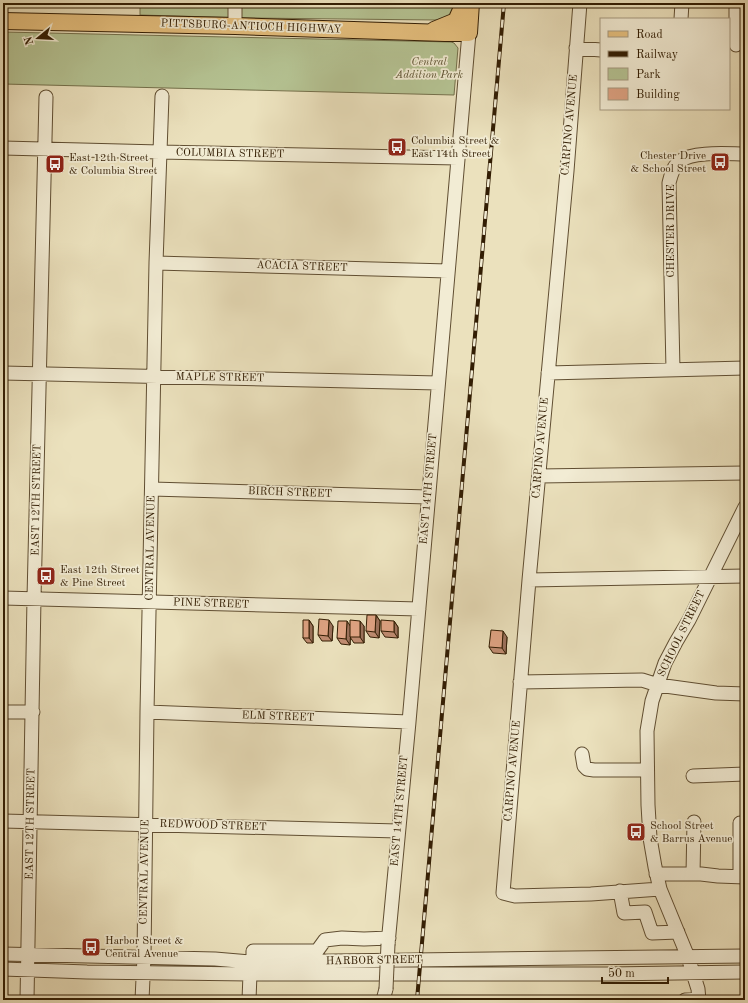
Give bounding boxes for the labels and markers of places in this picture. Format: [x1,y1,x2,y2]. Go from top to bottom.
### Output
bus stop icon: Columbia Street & East 14th Street [386,136,408,158]
place label: Columbia Street & East 14th Street [411,136,500,160]
place label: Chester Drive & School Street [631,151,706,175]
bus stop icon: Chester Drive & School Street [709,151,731,173]
bus stop icon: East 12th Street & Columbia Street [44,153,66,175]
place label: East 12th Street & Columbia Street [69,153,158,177]
bus stop icon: East 12th Street & Pine Street [35,565,57,587]
place label: East 12th Street & Pine Street [60,565,140,589]
bus stop icon: School Street & Barrus Avenue [625,821,647,843]
place label: School Street & Barrus Avenue [650,821,732,845]
bus stop icon: Harbor Street & Central Avenue [80,936,102,958]
place label: Harbor Street & Central Avenue [105,936,184,960]

